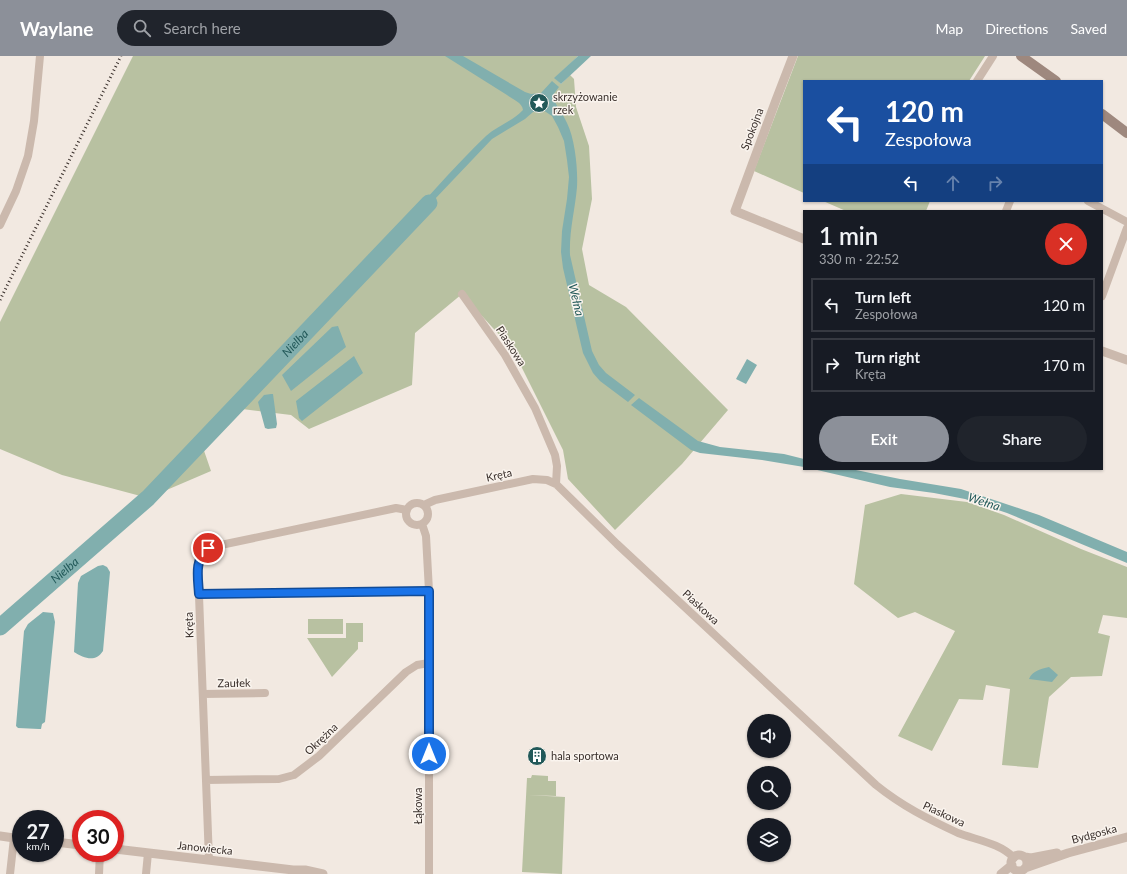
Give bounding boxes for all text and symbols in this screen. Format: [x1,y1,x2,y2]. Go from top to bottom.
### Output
search box [117,10,397,46]
text: Waylane [20,17,93,40]
icon: search [131,17,153,39]
text: Search here [163,19,241,37]
text: Map [936,20,963,37]
text: Directions [985,20,1048,37]
text: Saved [1070,20,1107,37]
place label: skrzyżowanie rzek [553,90,618,116]
place icon: skrzyżowanie rzek [528,92,550,114]
text: 120 m [885,94,964,128]
icon: left [819,96,871,148]
street label: Spokojna [738,106,765,152]
text: Zespołowa [885,128,972,150]
icon: left [900,172,922,194]
icon: ahead [942,172,964,194]
icon: right [984,172,1006,194]
text: 1 min [819,221,878,250]
button: close [1045,223,1087,265]
text: 330 m · 22:52 [819,251,899,267]
water label: Wełna [566,282,587,317]
text: Turn left [855,288,911,306]
icon: left [821,294,843,316]
text: 120 m [1043,296,1085,314]
text: Zespołowa [855,306,918,322]
street label: Piaskowa [494,323,529,368]
water label: Nielba [278,326,312,360]
text: Turn right [855,348,920,366]
icon: right [821,354,843,376]
text: 170 m [1043,356,1085,374]
text: Kręta [855,366,886,382]
button: Exit [819,416,949,462]
button: Share [957,416,1087,462]
street label: Kręta [485,465,513,484]
water label: Wełna [966,489,1002,514]
pin [191,531,225,565]
icon: arrive [197,537,219,559]
water label: Nielba [47,554,82,586]
street label: Piaskowa [680,587,722,627]
street label: Kręta [182,612,195,638]
street label: Zaułek [217,676,251,689]
map controls [747,714,791,862]
button: sound [747,714,791,758]
street label: Okrężna [301,720,340,757]
position arrow [408,733,450,775]
building icon: hala sportowa [526,745,548,767]
place label: hala sportowa [551,749,619,762]
button: search [747,766,791,810]
street label: Łąkowa [411,788,424,824]
street label: Piaskowa [921,798,967,829]
speed limit sign: 30 [72,810,124,862]
button: layers [747,818,791,862]
text: 27 [26,819,50,843]
street label: Bydgoska [1070,821,1118,846]
street label: Janowiecka [177,838,233,857]
text: km/h [26,840,50,852]

